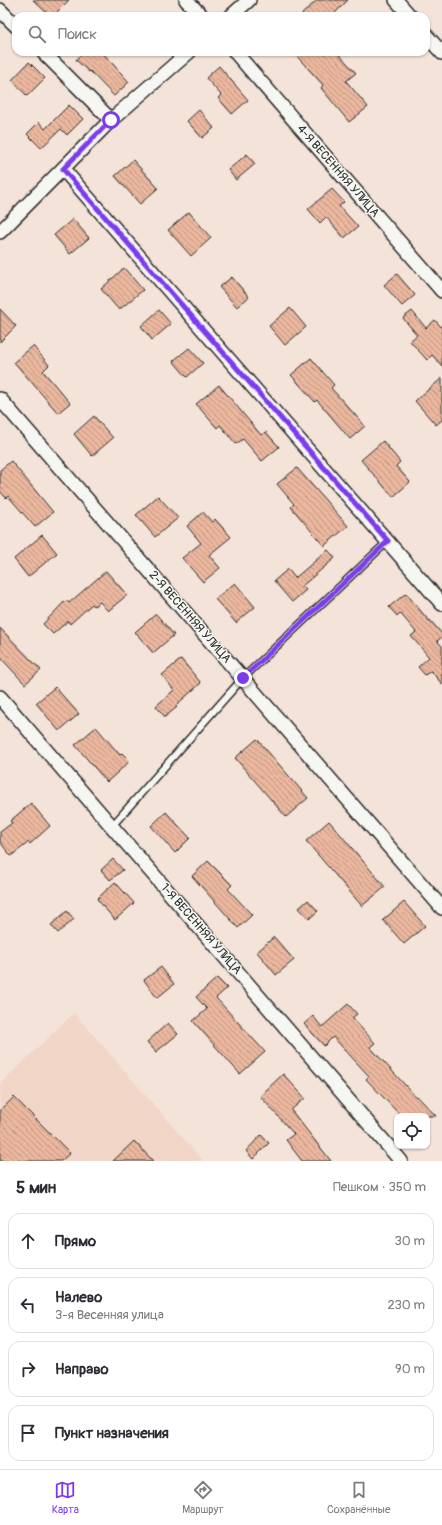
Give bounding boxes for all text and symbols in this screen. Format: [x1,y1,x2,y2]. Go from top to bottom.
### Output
search box [12,12,430,56]
icon: search [26,23,48,45]
text: Поиск [58,25,97,44]
route start [102,111,120,129]
street label: 4-Я ВЕСЕННЯЯ УЛИЦА [294,122,382,221]
street label: 2-Я ВЕСЕННЯЯ УЛИЦА [146,568,234,666]
route end [234,669,252,687]
street label: 1-Я ВЕСЕННЯЯ УЛИЦА [157,880,245,978]
map controls [394,1113,430,1149]
button: locate [394,1113,430,1149]
text: 5 мин [16,1177,56,1198]
text: Пешком · 350 m [333,1179,426,1195]
icon: ahead [17,1230,39,1252]
text: Прямо [55,1232,96,1251]
text: 30 m [395,1233,425,1249]
text: Налево [55,1288,102,1307]
icon: left [17,1294,39,1316]
text: 230 m [388,1297,425,1313]
text: 3-я Весенняя улица [55,1307,164,1323]
icon: right [17,1358,39,1380]
text: Направо [55,1360,109,1379]
text: 90 m [395,1361,425,1377]
icon: arrive [17,1422,39,1444]
text: Пункт назначения [55,1424,169,1443]
tab: Карта [52,1479,79,1516]
tab: Маршрут [182,1479,224,1516]
tab: Сохранённые [327,1479,390,1516]

